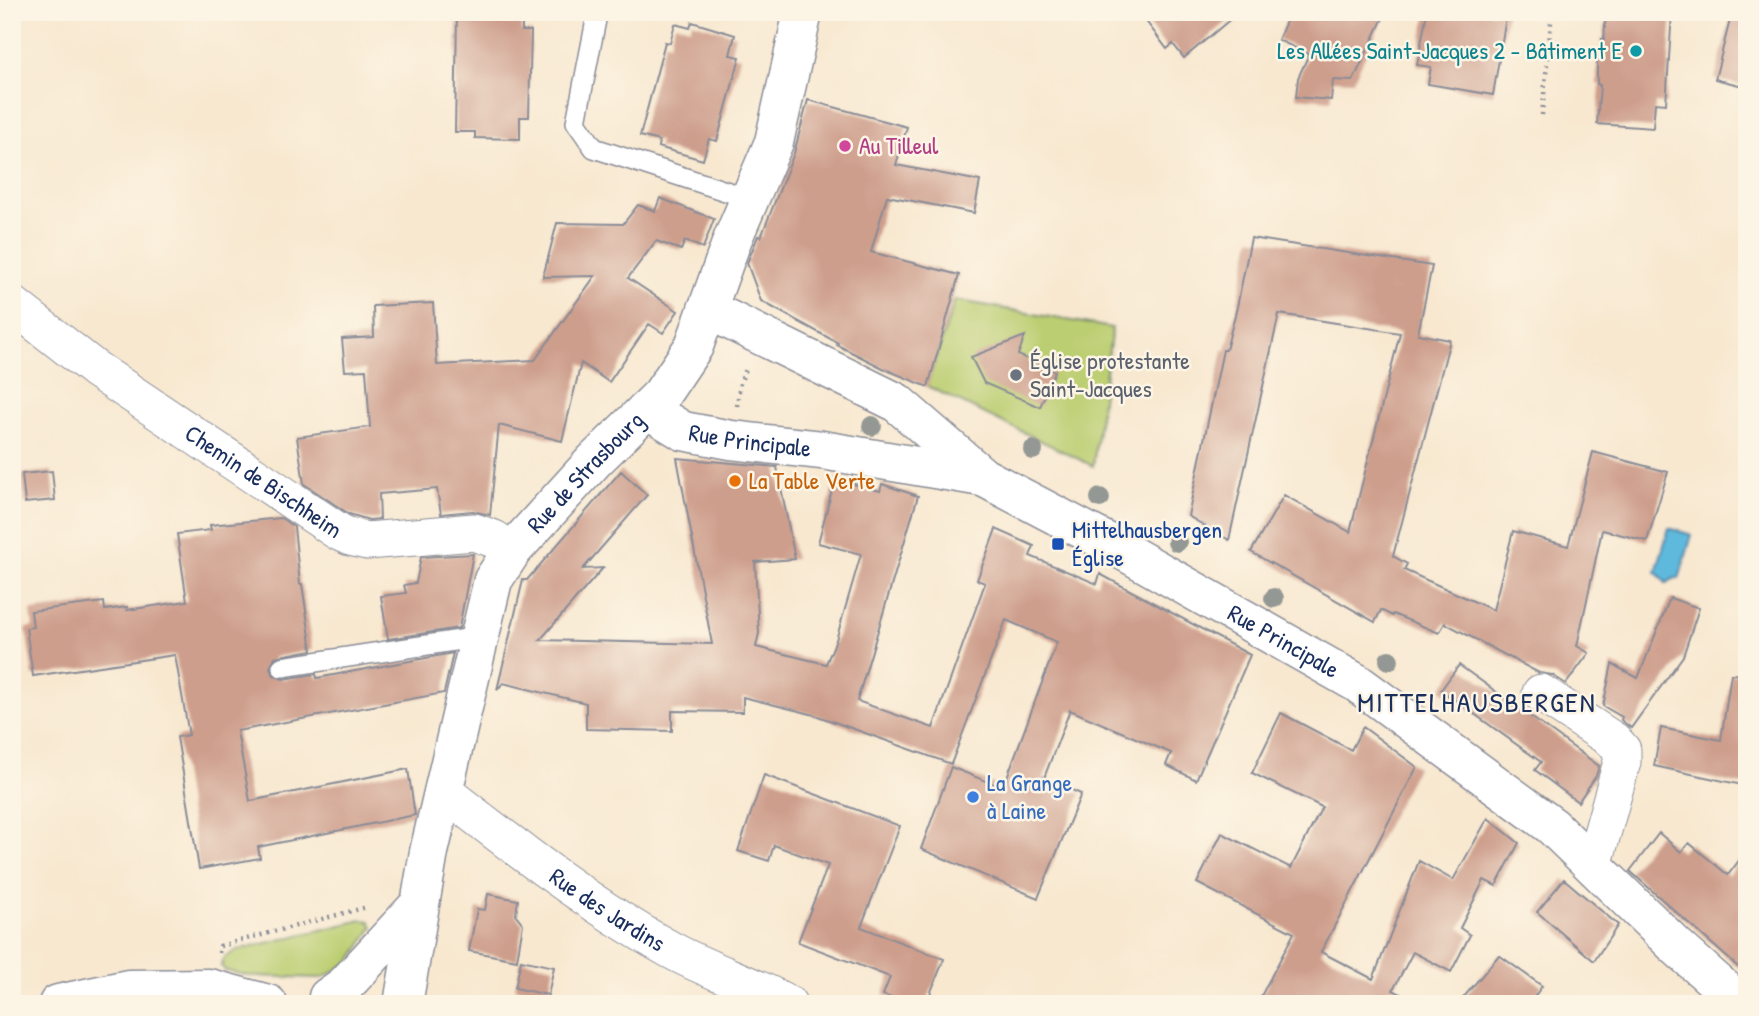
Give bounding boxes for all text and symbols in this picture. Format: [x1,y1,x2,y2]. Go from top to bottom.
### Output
place label: Les Allées Saint-Jacques 2 - Bâtiment E [1277,34,1622,66]
marker: Les Allées Saint-Jacques 2 - Bâtiment E [1628,43,1644,59]
place label: Au Tilleul [859,129,939,161]
marker: Au Tilleul [837,138,853,154]
place label: Église protestante Saint-Jacques [1030,344,1190,404]
marker: Église protestante Saint-Jacques [1008,367,1024,383]
street label: Rue de Strasbourg [519,404,650,539]
street label: Rue Principale [686,415,813,464]
street label: Chemin de Bischheim [179,417,349,545]
place label: La Table Verte [749,464,875,496]
marker: La Table Verte [727,473,743,489]
place label: Mittelhausbergen Église [1072,513,1222,573]
marker: Mittelhausbergen Église [1050,536,1066,552]
street label: Rue Principale [1223,596,1346,685]
district label: MITTELHAUSBERGEN [1357,683,1597,721]
place label: La Grange à Laine [987,766,1073,826]
marker: La Grange à Laine [965,789,981,805]
street label: Rue des Jardins [544,860,671,958]

